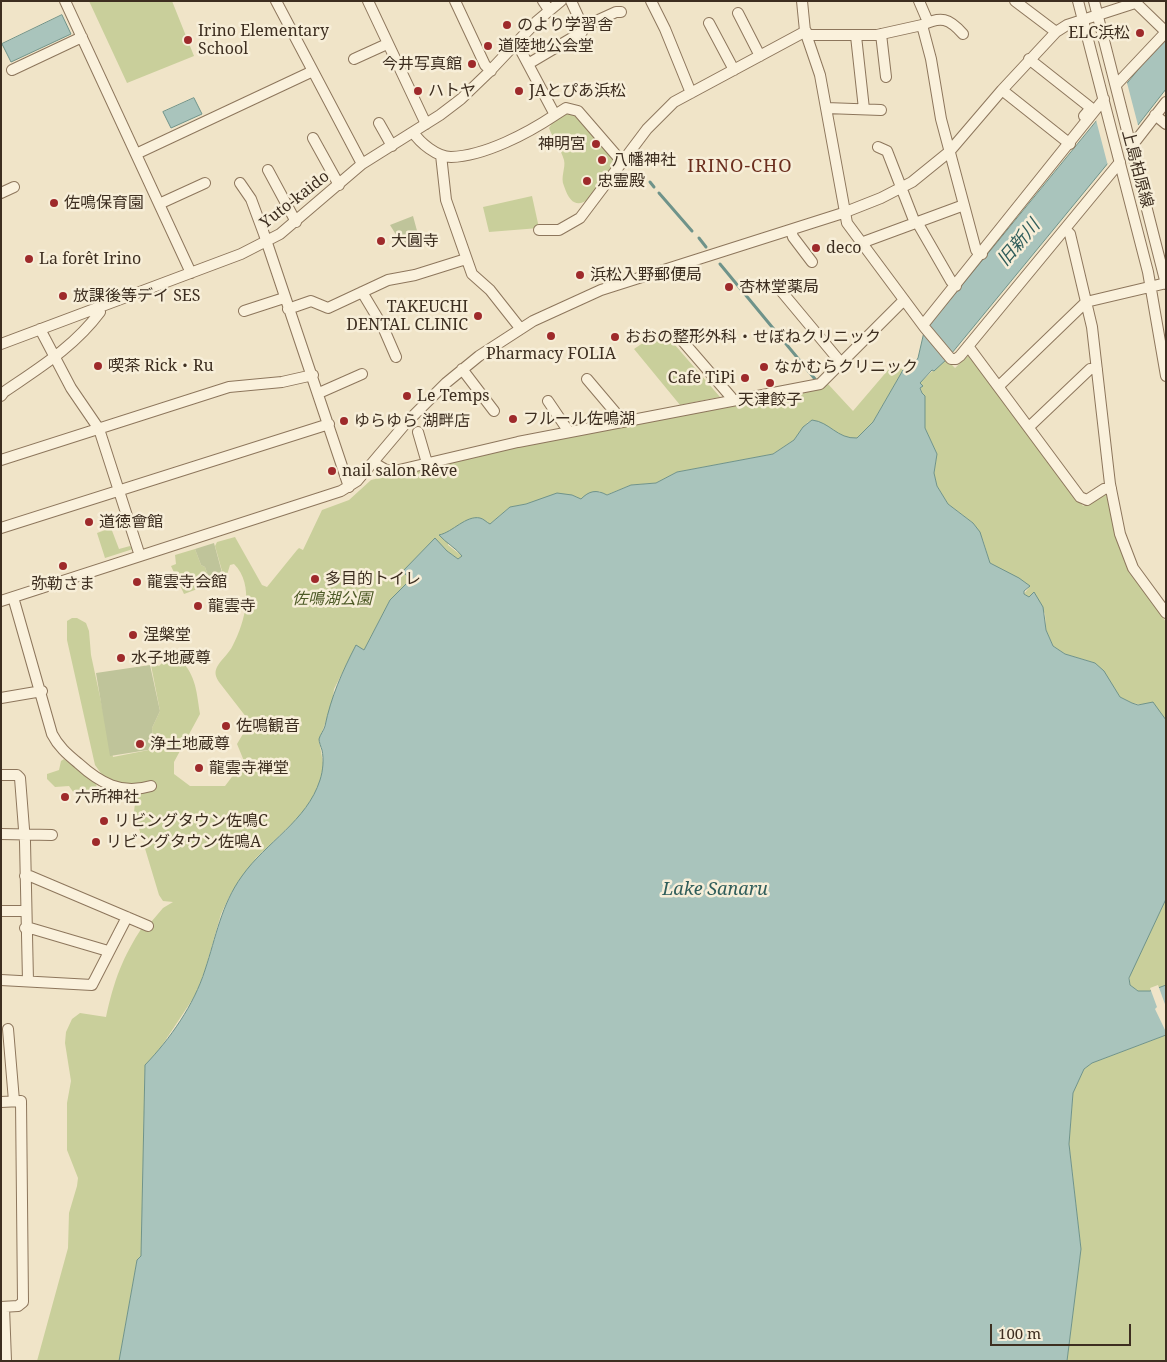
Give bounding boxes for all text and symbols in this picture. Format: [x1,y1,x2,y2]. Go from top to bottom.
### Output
place label: のより学習舎 [517,15,613,35]
marker: のより学習舎 [501,19,513,31]
place label: Irino Elementary School [198,21,329,59]
place label: ELC浜松 [1068,23,1130,43]
marker: ELC浜松 [1134,27,1146,39]
marker: Irino Elementary School [182,34,194,46]
place label: 道陸地公会堂 [498,36,594,56]
marker: 道陸地公会堂 [482,40,494,52]
place label: 今井写真館 [382,54,462,74]
marker: 今井写真館 [466,58,478,70]
place label: ハトヤ [428,81,476,101]
place label: JAとぴあ浜松 [529,81,626,101]
marker: ハトヤ [412,85,424,97]
marker: JAとぴあ浜松 [513,85,525,97]
street label: 上島柏原線 [1117,128,1157,210]
place label: 神明宮 [538,134,586,154]
marker: 神明宮 [590,138,602,150]
place label: 八幡神社 [612,150,676,170]
marker: 八幡神社 [596,154,608,166]
district label: IRINO-CHO [686,156,794,178]
street label: Yuto-kaido [257,167,333,233]
place label: 忠霊殿 [597,171,645,191]
marker: 忠霊殿 [581,175,593,187]
place label: 佐鳴保育園 [64,193,144,213]
marker: 佐鳴保育園 [48,197,60,209]
water label: 旧新川 [993,215,1045,271]
place label: 大圓寺 [391,231,439,251]
marker: 大圓寺 [375,235,387,247]
place label: deco [826,238,861,258]
marker: deco [810,242,822,254]
place label: La forêt Irino [39,249,141,269]
marker: La forêt Irino [23,253,35,265]
place label: 浜松入野郵便局 [590,265,702,285]
marker: 浜松入野郵便局 [574,269,586,281]
place label: 杏林堂薬局 [739,277,819,297]
marker: 杏林堂薬局 [723,281,735,293]
place label: 放課後等デイ SES [73,286,201,306]
marker: 放課後等デイ SES [57,290,69,302]
place label: TAKEUCHI DENTAL CLINIC [346,297,468,335]
marker: TAKEUCHI DENTAL CLINIC [472,310,484,322]
place label: おおの整形外科・せぼねクリニック [625,327,881,347]
marker: Pharmacy FOLIA [545,330,557,342]
marker: おおの整形外科・せぼねクリニック [609,331,621,343]
place label: Pharmacy FOLIA [486,344,616,364]
place label: 喫茶 Rick・Ru [108,356,214,376]
place label: なかむらクリニック [774,357,918,377]
marker: 喫茶 Rick・Ru [92,360,104,372]
marker: なかむらクリニック [758,361,770,373]
place label: Cafe TiPi [668,368,735,388]
marker: Cafe TiPi [739,372,751,384]
marker: 天津餃子 [764,377,776,389]
place label: Le Temps [417,386,489,406]
marker: Le Temps [401,390,413,402]
place label: 天津餃子 [738,390,802,410]
place label: フルール佐鳴湖 [523,409,635,429]
place label: ゆらゆら 湖畔店 [354,411,470,431]
marker: フルール佐鳴湖 [507,413,519,425]
marker: ゆらゆら 湖畔店 [338,415,350,427]
place label: nail salon Rêve [342,461,457,481]
marker: nail salon Rêve [326,465,338,477]
place label: 道徳會館 [99,512,163,532]
marker: 道徳會館 [83,516,95,528]
marker: 弥勒さま [57,560,69,572]
place label: 多目的トイレ [325,569,421,589]
place label: 龍雲寺会館 [147,572,227,592]
marker: 多目的トイレ [309,573,321,585]
place label: 弥勒さま [31,574,95,594]
marker: 龍雲寺会館 [131,576,143,588]
park label: 佐鳴湖公園 [292,589,372,609]
place label: 龍雲寺 [208,596,256,616]
marker: 龍雲寺 [192,600,204,612]
place label: 涅槃堂 [143,625,191,645]
marker: 涅槃堂 [127,629,139,641]
place label: 水子地蔵尊 [131,648,211,668]
marker: 水子地蔵尊 [115,652,127,664]
place label: 佐鳴観音 [236,716,300,736]
marker: 佐鳴観音 [220,720,232,732]
place label: 浄土地蔵尊 [150,734,230,754]
marker: 浄土地蔵尊 [134,738,146,750]
place label: 龍雲寺禅堂 [209,758,289,778]
marker: 龍雲寺禅堂 [193,762,205,774]
place label: 六所神社 [75,787,139,807]
marker: 六所神社 [59,791,71,803]
place label: リビングタウン佐鳴C [114,811,268,831]
marker: リビングタウン佐鳴C [98,815,110,827]
place label: リビングタウン佐鳴A [106,832,261,852]
marker: リビングタウン佐鳴A [90,836,102,848]
water label: Lake Sanaru [662,879,768,901]
scale bar [992,1314,1133,1346]
text: 100 m [998,1323,1041,1343]

